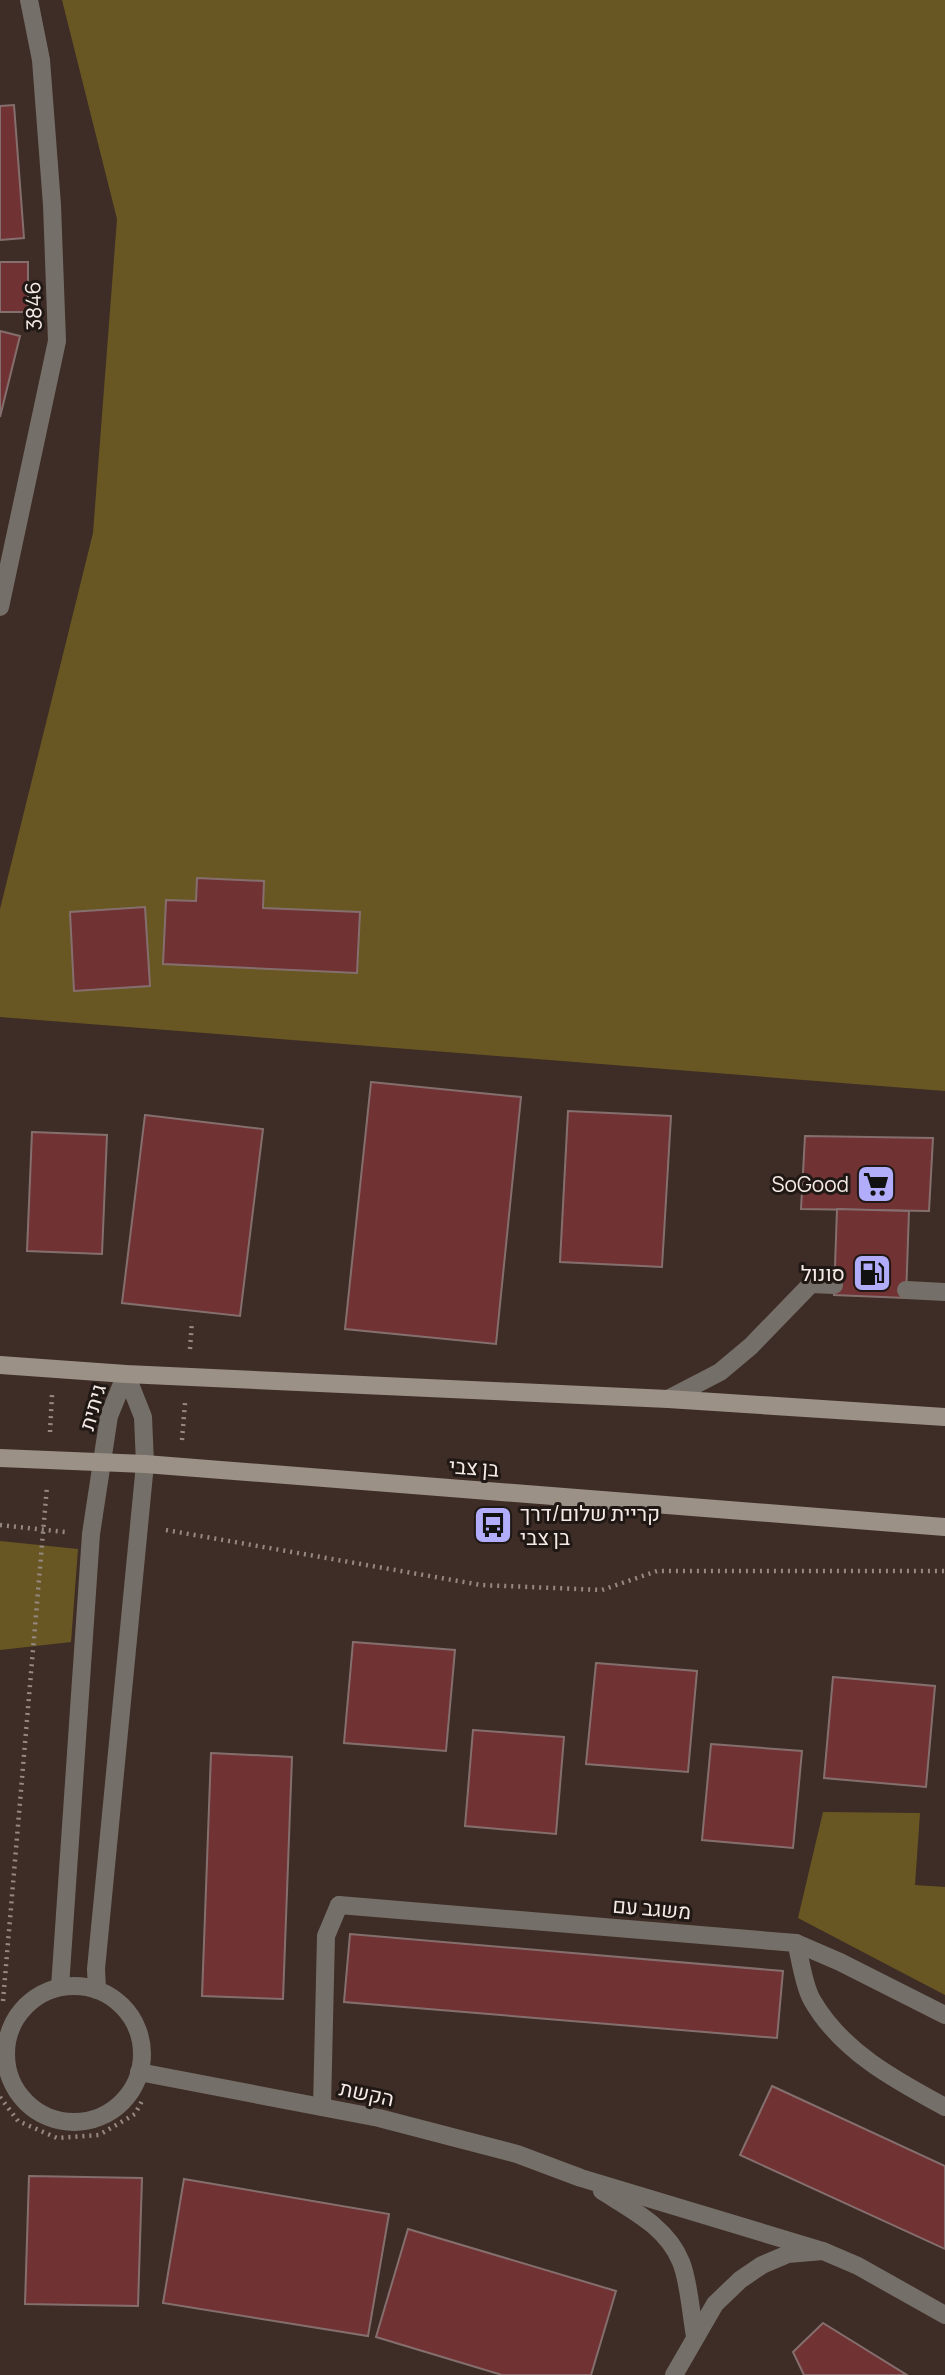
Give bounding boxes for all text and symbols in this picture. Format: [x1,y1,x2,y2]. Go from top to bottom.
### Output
street label: 3846 [18,281,48,331]
supermarket icon: SoGood [855,1163,897,1205]
place label: SoGood [772,1170,849,1198]
fuel station icon: סונול [851,1252,893,1294]
place label: סונול [801,1259,845,1287]
street label: גיתית [72,1381,112,1433]
street label: בן צבי [448,1451,500,1483]
place label: קריית שלום/דרך בן צבי [520,1499,660,1551]
bus stop icon: קריית שלום/דרך בן צבי [472,1504,514,1546]
street label: משגב עם [611,1891,693,1925]
street label: הקשת [337,2074,397,2112]

